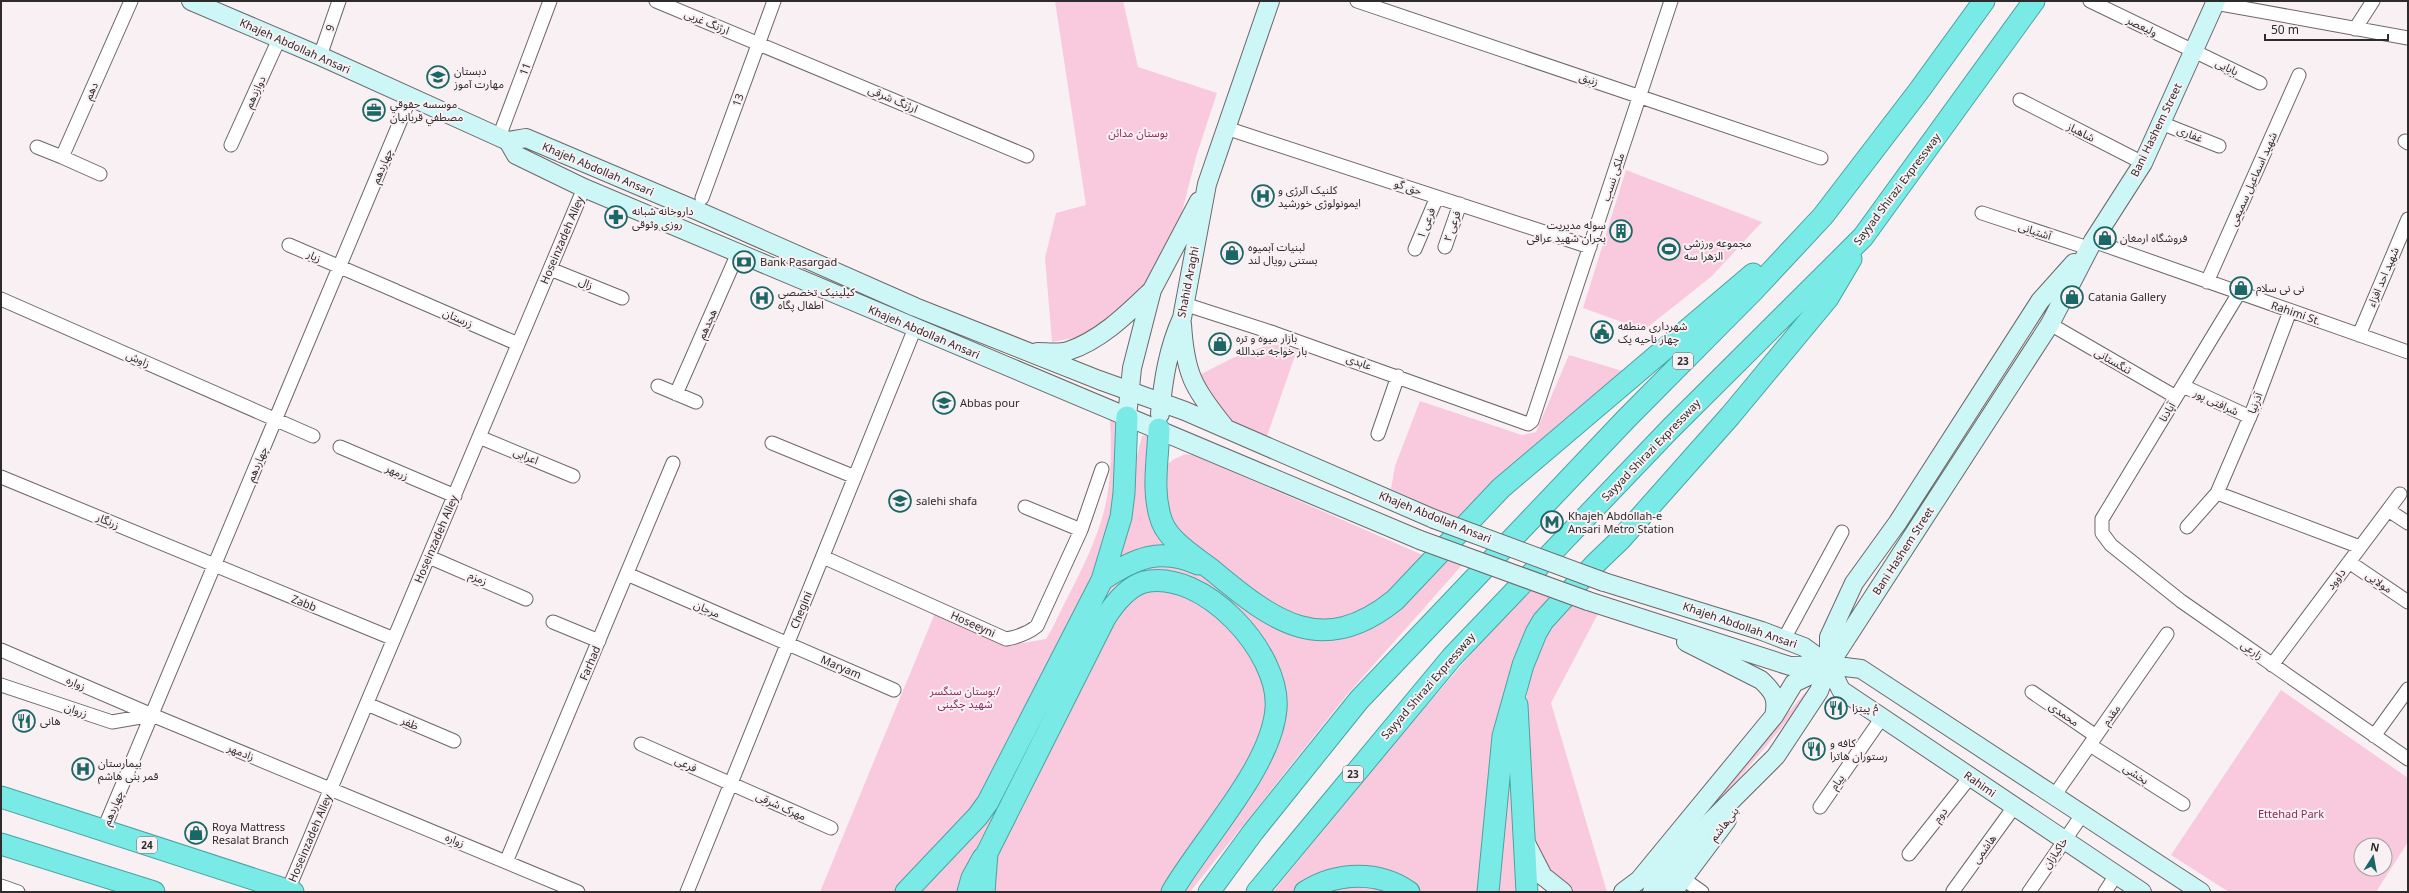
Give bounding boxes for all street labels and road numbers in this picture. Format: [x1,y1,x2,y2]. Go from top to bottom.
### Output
street label: ارژنگ غربی [682,6,732,37]
street label: ولیعصر [2123,11,2160,39]
street label: Khajeh Abdollah Ansari [237,14,353,77]
street label: 9 [321,22,338,33]
street label: بابایی [2213,55,2241,79]
street label: 11 [515,60,534,77]
street label: زنبق [1578,68,1601,89]
street label: دوازدهم [241,73,270,111]
street label: دهم [80,80,103,103]
street label: ارژنگ شرقی [866,81,920,116]
street label: Bani Hashem Street [2126,81,2185,179]
street label: 13 [728,91,747,108]
street label: شاهباز [2064,118,2098,145]
street label: غفاری [2175,122,2206,146]
street label: Sayyad Shirazi Expressway [1850,129,1944,248]
street label: شهید اسماعیل سمیعی [2225,129,2280,228]
street label: Khajeh Abdollah Ansari [540,138,656,199]
street label: چهاردهم [367,146,398,186]
street label: ملکی نسب [1598,151,1628,203]
street label: حق گو [1393,175,1424,198]
street label: Hoseinzadeh Alley [536,193,587,286]
street label: فرعی ۱ [1413,205,1438,240]
street label: فرعی ۲ [1439,208,1464,243]
street label: آشتیانی [2017,218,2054,243]
street label: شهید احد افزاء [2363,244,2402,309]
street label: زیار [304,245,324,265]
street label: Shahid Araghi [1173,245,1202,319]
street label: زال [577,273,596,292]
street label: Rahimi St. [2269,297,2323,328]
street label: Khajeh Abdollah Ansari [866,301,982,362]
street label: زرستان [441,305,475,331]
street label: هجدهم [693,306,722,342]
street label: تنگستانی [2092,344,2134,377]
street label: زاوش [124,347,152,370]
street label: عابدی [1344,350,1374,373]
road number: 23 [1673,353,1693,369]
street label: شرافتی پور [2190,384,2241,420]
street label: آذرنیا [2244,389,2266,416]
street label: Sayyad Shirazi Expressway [1598,395,1704,504]
street label: آپادنا [2155,398,2180,425]
street label: چهاردهم [242,444,273,484]
street label: اعرابی [511,444,541,467]
street label: زرمهر [383,460,411,483]
street label: Khajeh Abdollah Ansari [1377,487,1494,546]
street label: Hoseinzadeh Alley [410,492,461,585]
street label: Bani Hashem Street [1868,504,1937,598]
street label: زرنگار [94,509,122,532]
street label: داوود [2323,565,2348,592]
street label: زمزم [466,567,490,589]
street label: مولایی [2363,567,2396,596]
street label: Chegini [786,589,815,631]
street label: Zabb [289,591,319,614]
street label: مرجان [692,596,723,621]
street label: Khajeh Abdollah Ansari [1681,598,1799,651]
street label: Hoseeyni [948,607,998,640]
street label: Sayyad Shirazi Expressway [1377,629,1478,742]
street label: زارعی [2238,637,2266,663]
street label: Farhad [576,643,604,682]
street label: Maryam [819,651,864,682]
street label: زواره [64,672,88,693]
street label: محمدی [2046,698,2082,729]
street label: زروان [63,699,89,720]
street label: مقدم [2098,701,2124,729]
street label: ظفر [398,712,421,733]
street label: زادمهر [225,739,257,764]
street label: فرعی [673,752,700,775]
street label: بخشی [2121,760,2152,787]
road number: 23 [1343,766,1363,782]
street label: Rahimi [1961,767,1999,800]
street label: پیام [1826,771,1848,793]
street label: چهاردهم [98,788,129,828]
street label: مهرک شرقی [754,788,809,823]
street label: Hoseinzadeh Alley [284,791,335,884]
street label: بنی‌هاشم [1706,804,1743,845]
street label: دوم [1929,804,1951,826]
street label: زواره [443,829,467,850]
street label: هاشمی [1968,831,1999,866]
street label: خاکبازان [2039,834,2071,871]
road number: 24 [137,837,157,853]

